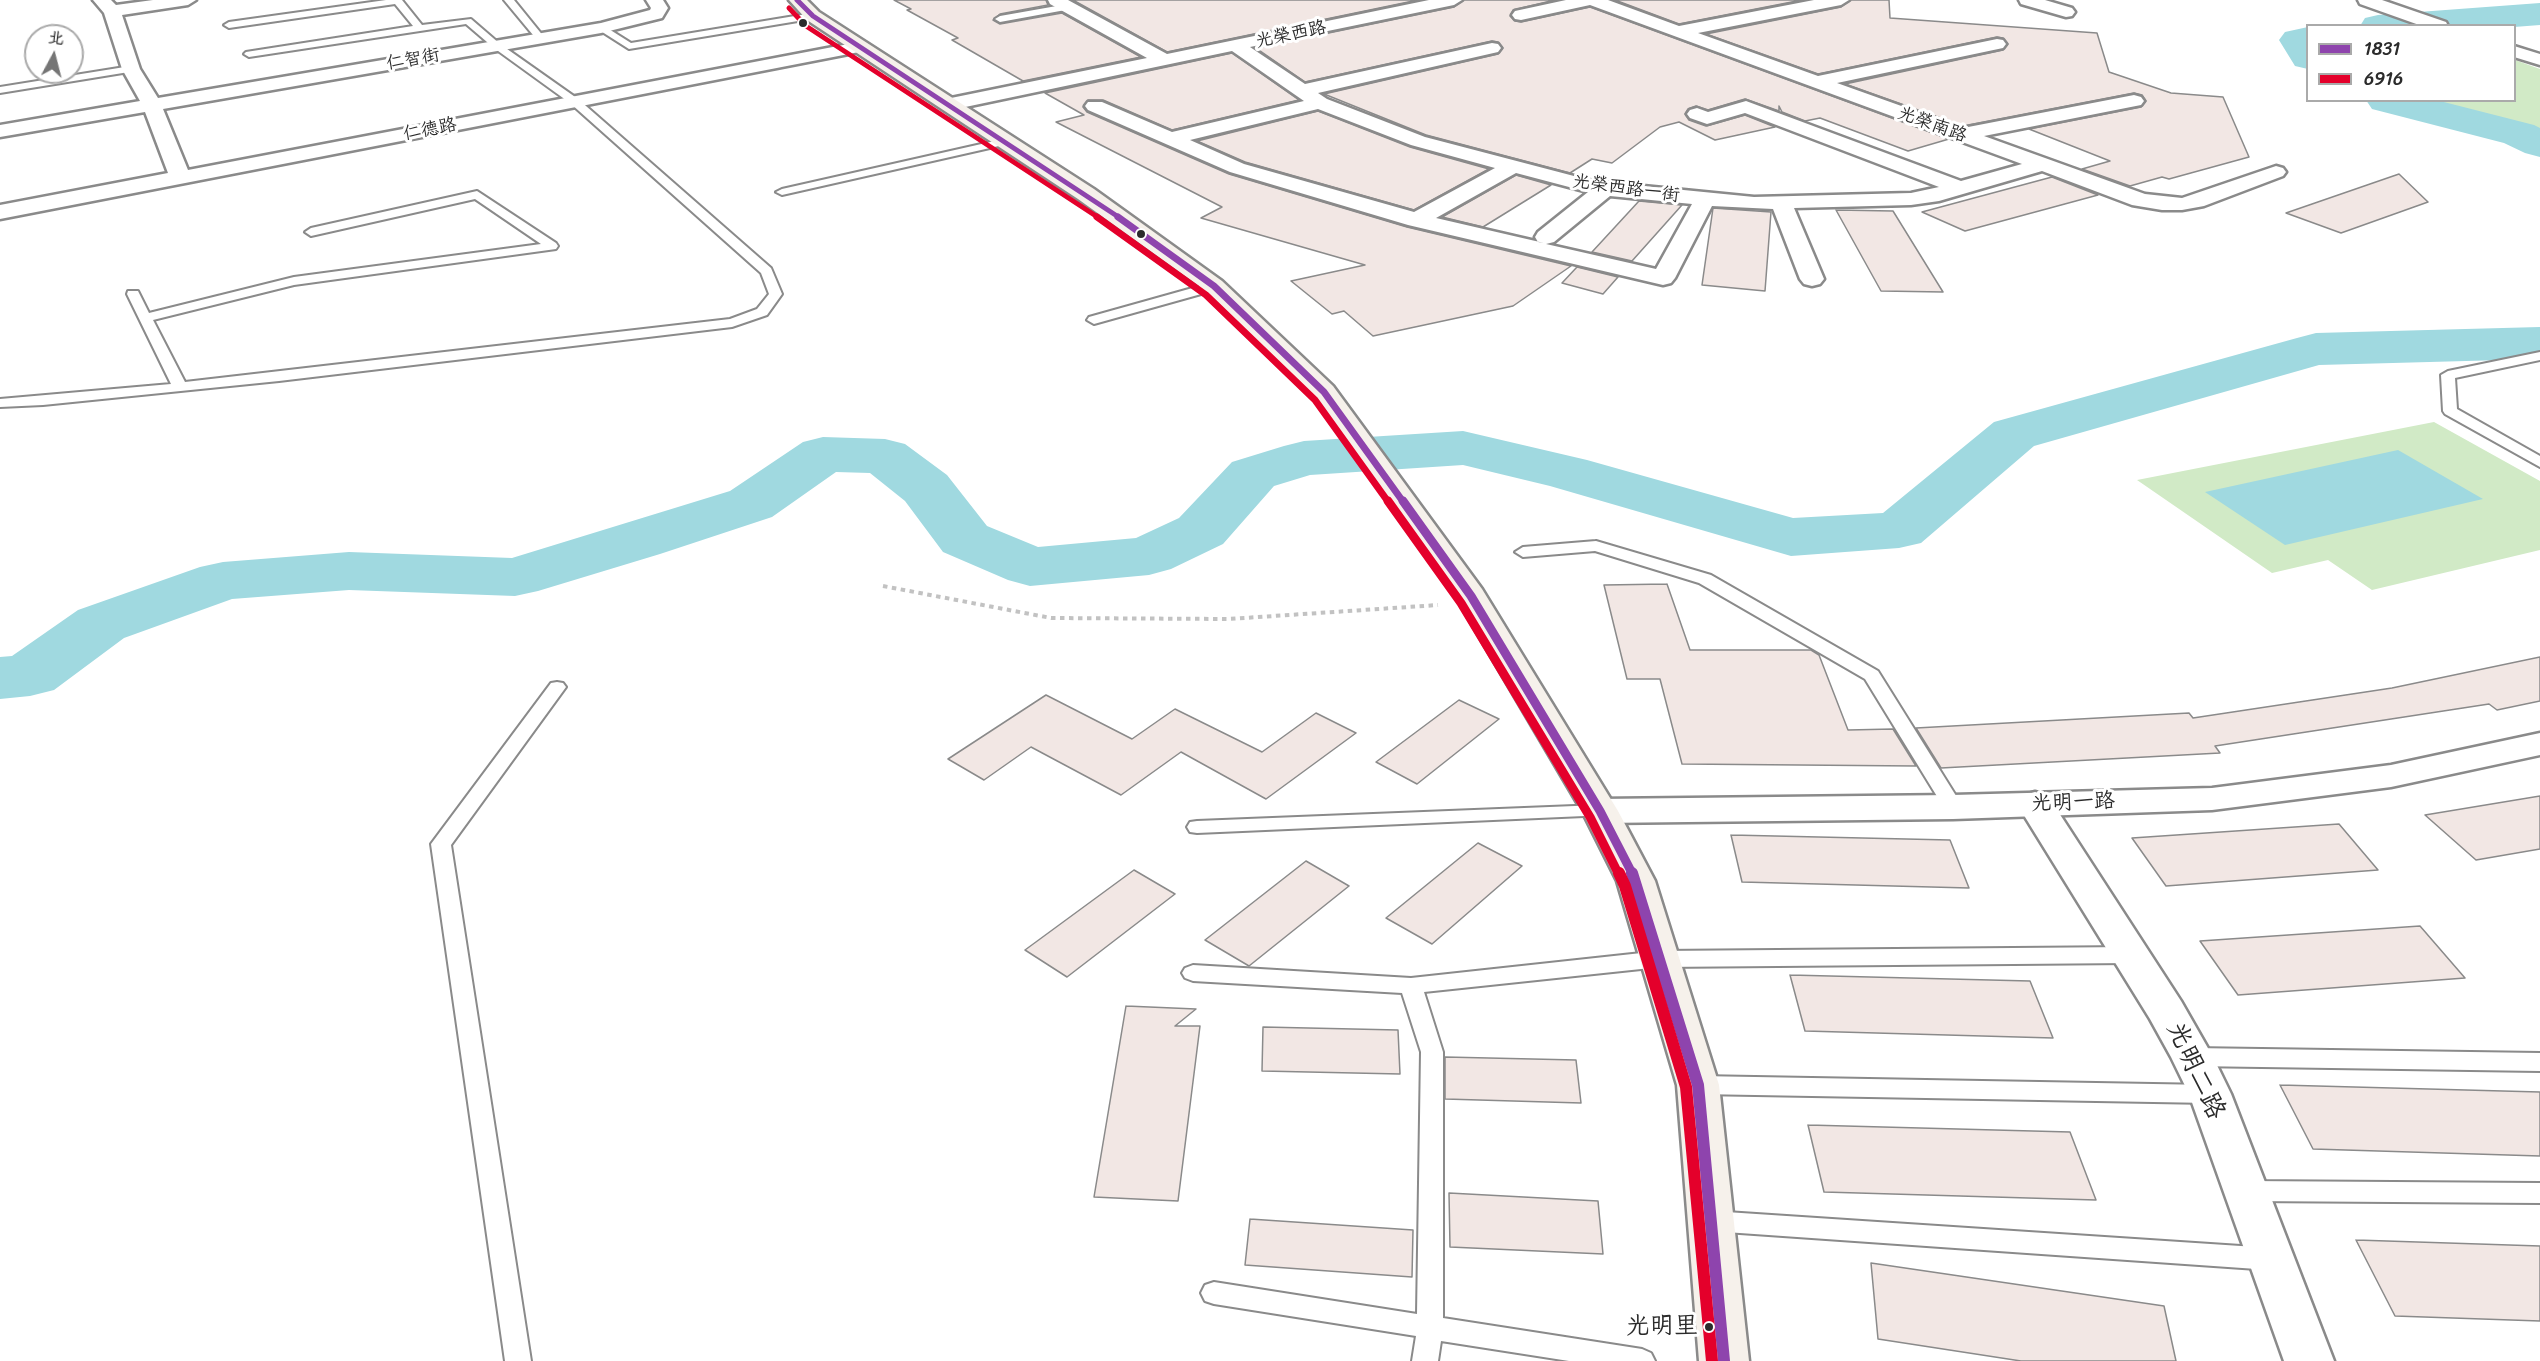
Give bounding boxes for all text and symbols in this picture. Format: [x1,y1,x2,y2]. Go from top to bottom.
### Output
unlabelled marker [797,17,809,29]
street label: 光榮西路 [1254,17,1328,53]
text: 北 [46,22,66,53]
north arrow [24,24,84,84]
legend [2306,24,2516,102]
text: 1831 [2364,33,2400,65]
street label: 仁智街 [385,45,441,75]
text: 6916 [2364,63,2403,95]
street label: 光榮南路 [1894,103,1970,147]
street label: 仁德路 [401,114,459,146]
street label: 光榮西路一街 [1571,171,1681,207]
unlabelled marker [1135,228,1147,240]
street label: 光明一路 [2031,789,2115,817]
street label: 光明二路 [2159,1017,2231,1125]
place label: 光明里 [1626,1313,1698,1341]
marker: 光明里 [1703,1321,1715,1333]

